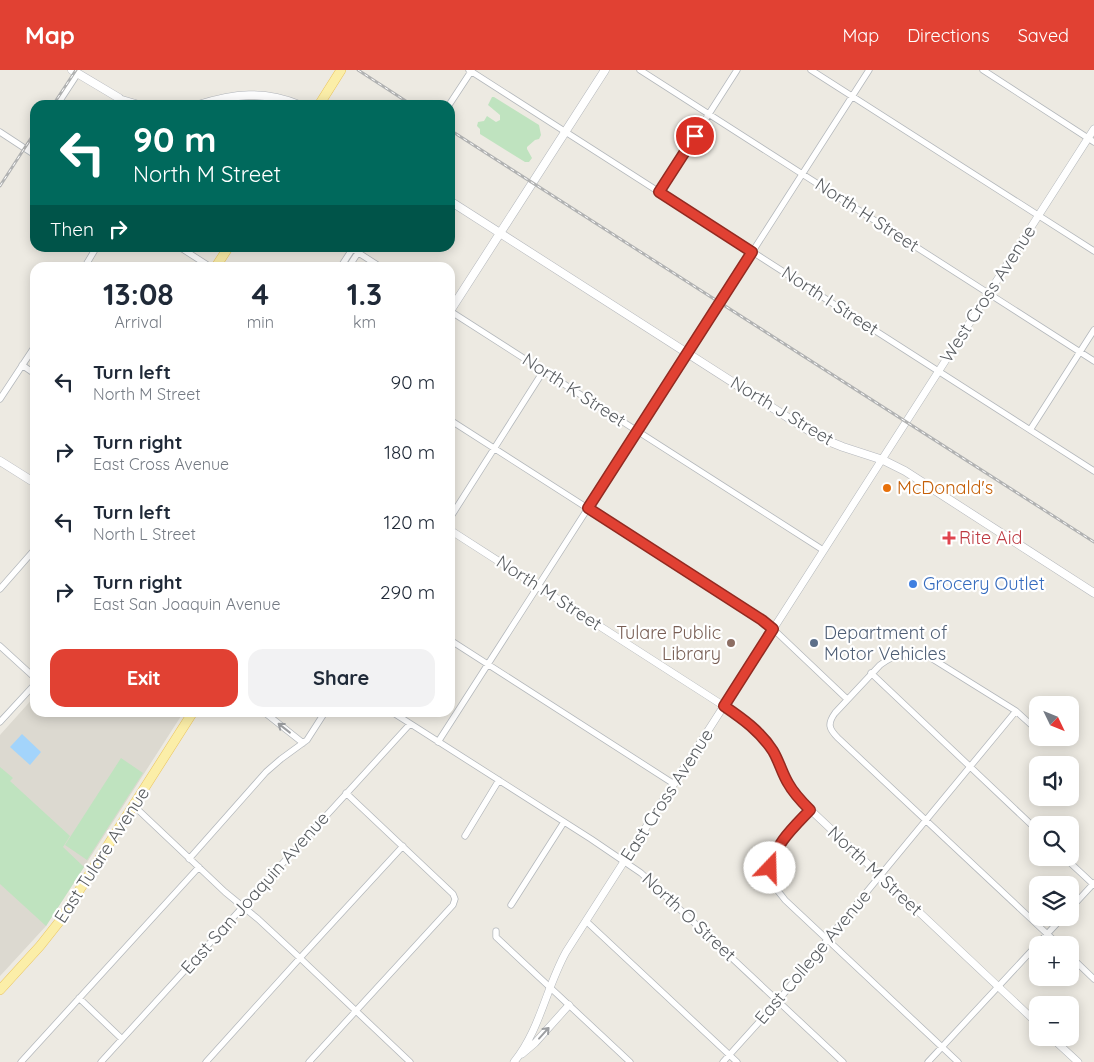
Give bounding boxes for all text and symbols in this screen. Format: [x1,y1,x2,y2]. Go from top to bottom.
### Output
text: Map [25,20,75,50]
text: Map [842,24,879,47]
text: Directions [907,24,990,47]
text: Saved [1018,24,1069,47]
pin [674,115,716,157]
text: 90 m [133,117,216,161]
icon: left [50,120,115,185]
icon: arrive [681,122,709,150]
text: North M Street [133,160,281,188]
street label: North H Street [811,172,924,257]
icon: right [104,215,132,243]
text: Then [50,217,94,241]
street label: West Cross Avenue [935,221,1041,367]
street label: North I Street [778,261,883,340]
text: 13:08 [103,275,174,313]
text: 4 [251,275,269,313]
text: 1.3 [347,275,382,313]
text: Arrival [114,312,162,332]
text: min [247,312,274,332]
text: km [353,312,376,332]
street label: North K Street [518,348,630,431]
text: Turn left [93,360,171,384]
icon: left [50,368,78,396]
text: 90 m [391,370,435,394]
street label: North J Street [726,371,838,450]
text: North M Street [93,384,201,404]
text: Turn right [93,430,182,454]
icon: right [50,438,78,466]
text: 180 m [384,440,435,464]
text: East Cross Avenue [93,454,229,474]
place label: McDonald's [897,476,993,499]
marker: McDonald's [881,482,893,494]
text: Turn left [93,500,171,524]
icon: left [50,508,78,536]
text: 120 m [384,510,435,534]
text: North L Street [93,524,196,544]
place label: Rite Aid [959,526,1022,549]
marker: Rite Aid [943,532,955,544]
street label: North M Street [492,550,606,635]
text: Turn right [93,570,182,594]
place label: Grocery Outlet [923,572,1045,595]
icon: right [50,578,78,606]
marker: Grocery Outlet [907,578,919,590]
text: 290 m [380,580,435,604]
text: East San Joaquin Avenue [93,594,280,614]
place label: Tulare Public Library [616,621,721,665]
place label: Department of Motor Vehicles [824,621,948,665]
marker: Tulare Public Library [725,637,737,649]
marker: Department of Motor Vehicles [808,637,820,649]
button: Exit [50,649,238,707]
button: Share [248,649,435,707]
north arrow [1029,696,1079,746]
map controls [1029,696,1079,1046]
one-way arrow [278,722,291,733]
street label: East Cross Avenue [615,724,718,865]
button: sound [1029,756,1079,806]
street label: East Tulare Avenue [49,782,154,927]
street label: East San Joaquin Avenue [176,807,334,979]
button: search [1029,816,1079,866]
street label: North M Street [823,821,927,920]
position arrow [743,841,795,893]
street label: North O Street [638,867,741,966]
button: layers [1029,876,1079,926]
street label: East College Avenue [750,885,876,1029]
button: + [1029,936,1079,986]
button: − [1029,996,1079,1046]
one-way arrow [538,1027,550,1040]

